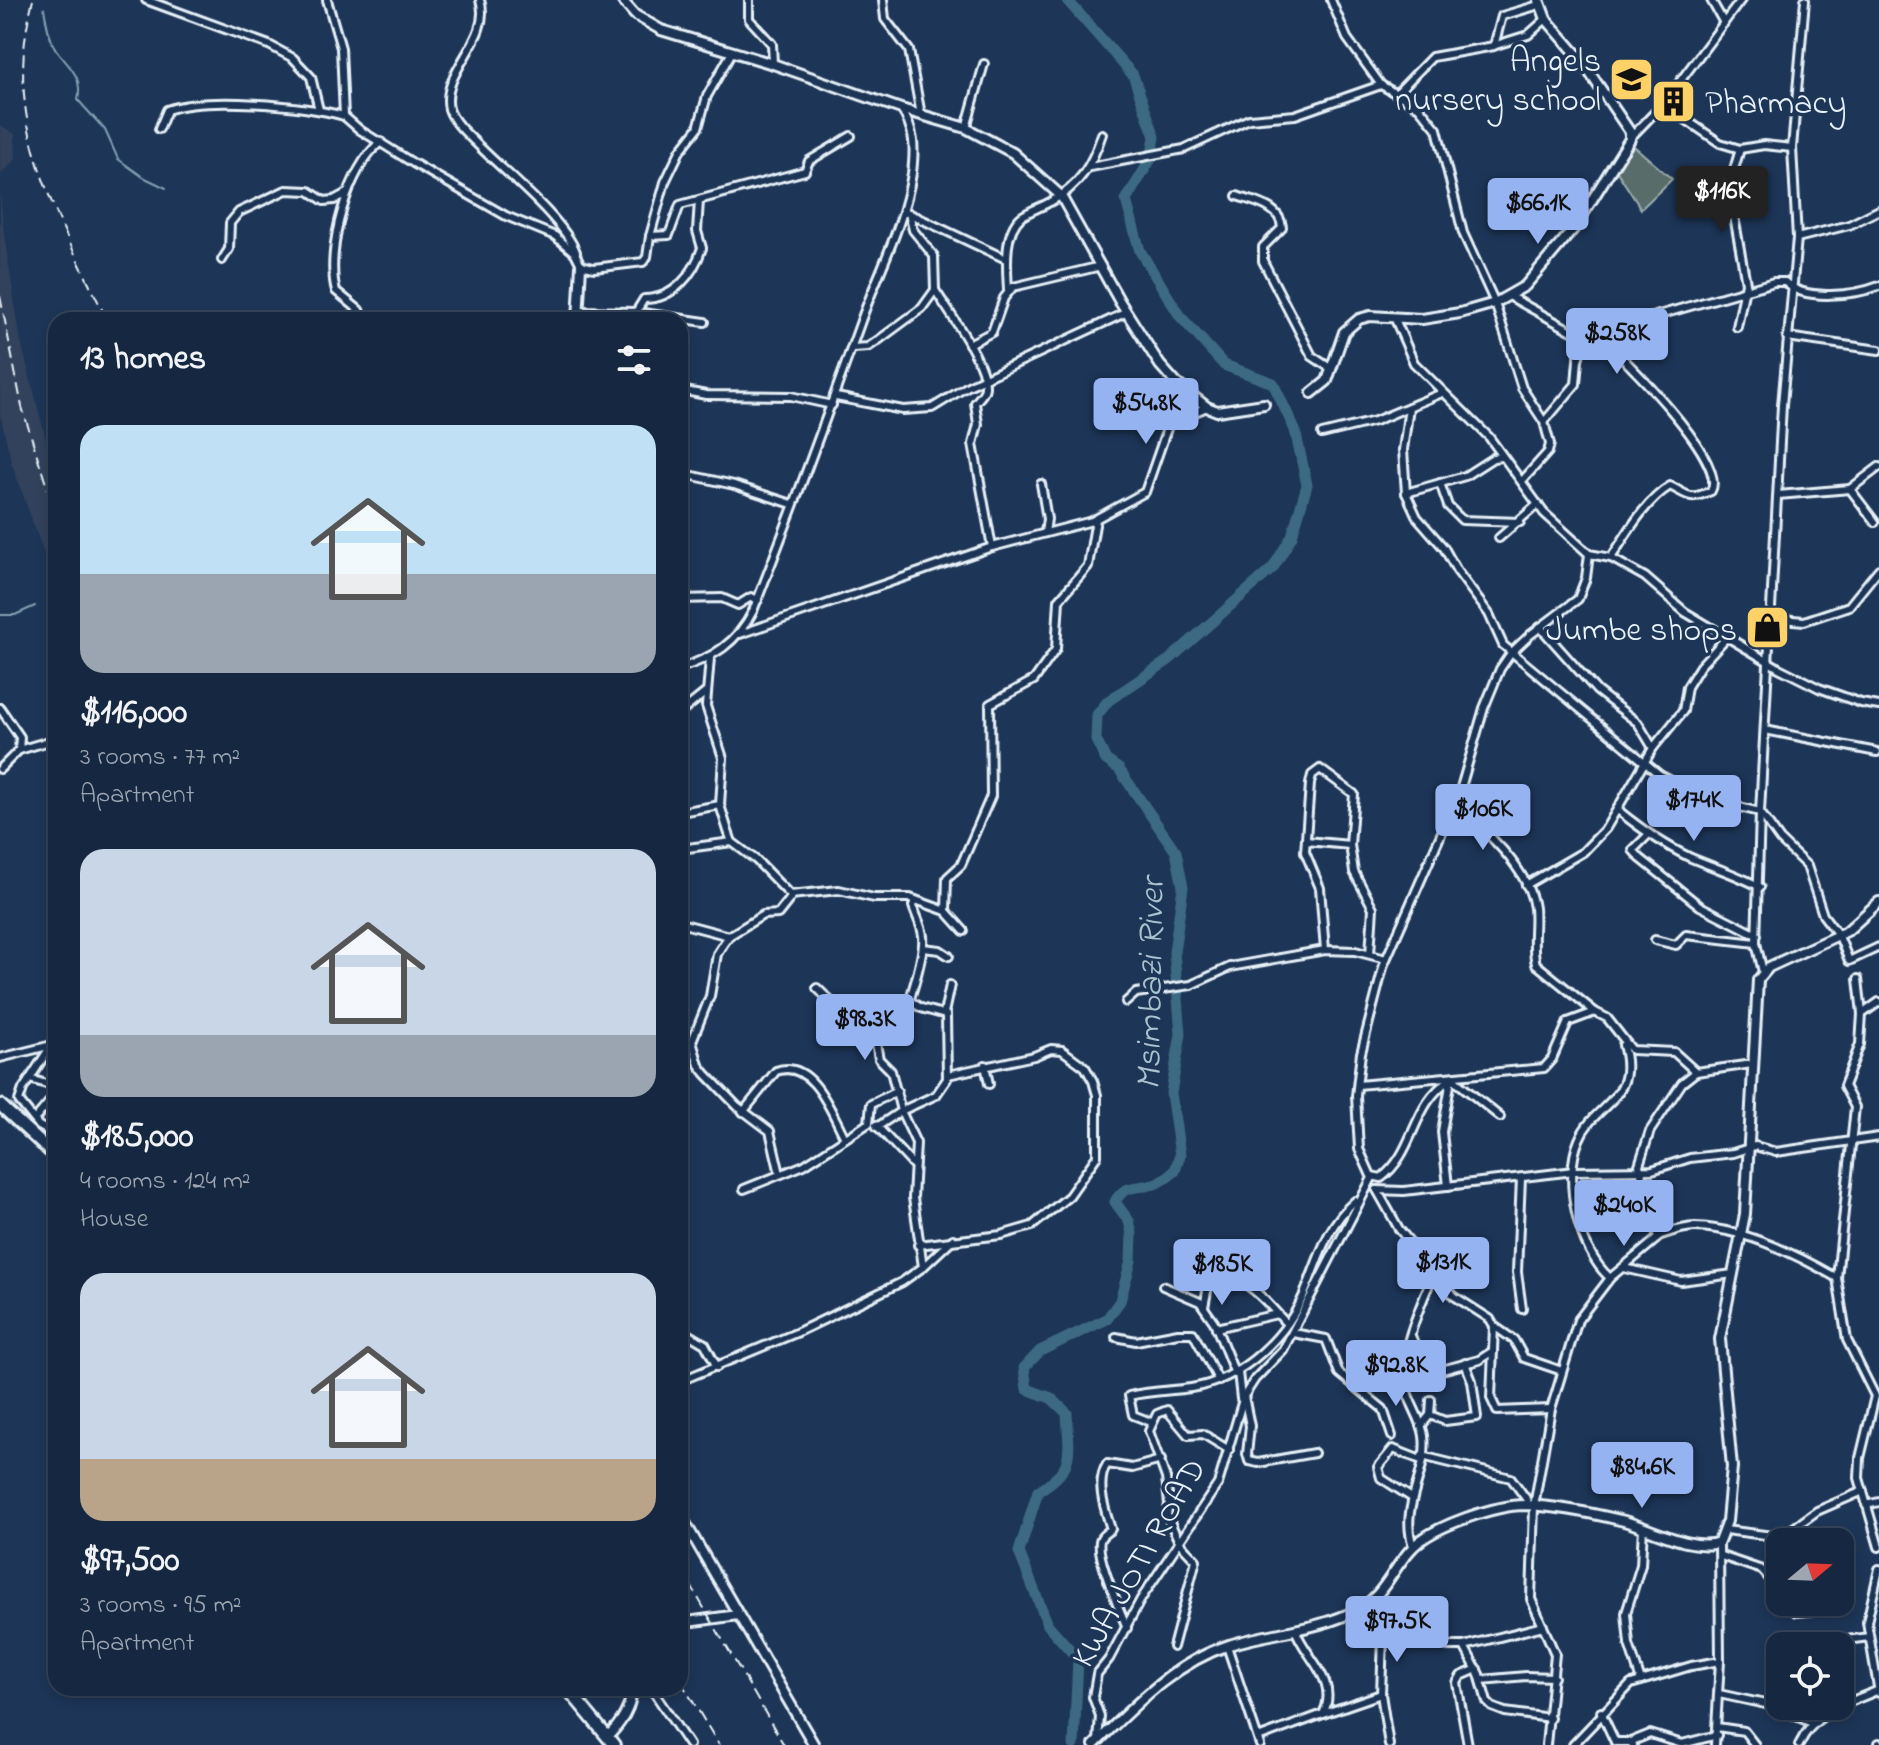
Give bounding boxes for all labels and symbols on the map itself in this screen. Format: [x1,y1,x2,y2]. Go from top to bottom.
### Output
place label: Angels nursery school [1395,38,1601,127]
school or university icon: Angels nursery school [1608,55,1656,103]
building icon: Pharmacy [1650,77,1698,125]
place label: Pharmacy [1705,80,1846,130]
pin: $116K [1666,166,1778,234]
pin: $66.1K [1473,178,1603,246]
pin: $258K [1561,308,1673,376]
pin: $54.8K [1081,378,1211,446]
shop icon: Jumbe shops [1744,604,1792,652]
place label: Jumbe shops [1546,607,1737,657]
pin: $174K [1638,775,1750,843]
pin: $106K [1427,784,1539,852]
water label: Msimbazi River [1124,874,1181,1091]
pin: $98.3K [800,994,930,1062]
pin: $240K [1568,1180,1680,1248]
pin: $131K [1387,1237,1499,1305]
pin: $185K [1166,1239,1278,1307]
pin: $92.8K [1331,1340,1461,1408]
pin: $84.6K [1577,1442,1707,1510]
street label: KWA JOTI ROAD [1060,1450,1221,1678]
north arrow [1766,1528,1854,1616]
pin: $97.5K [1332,1596,1462,1664]

